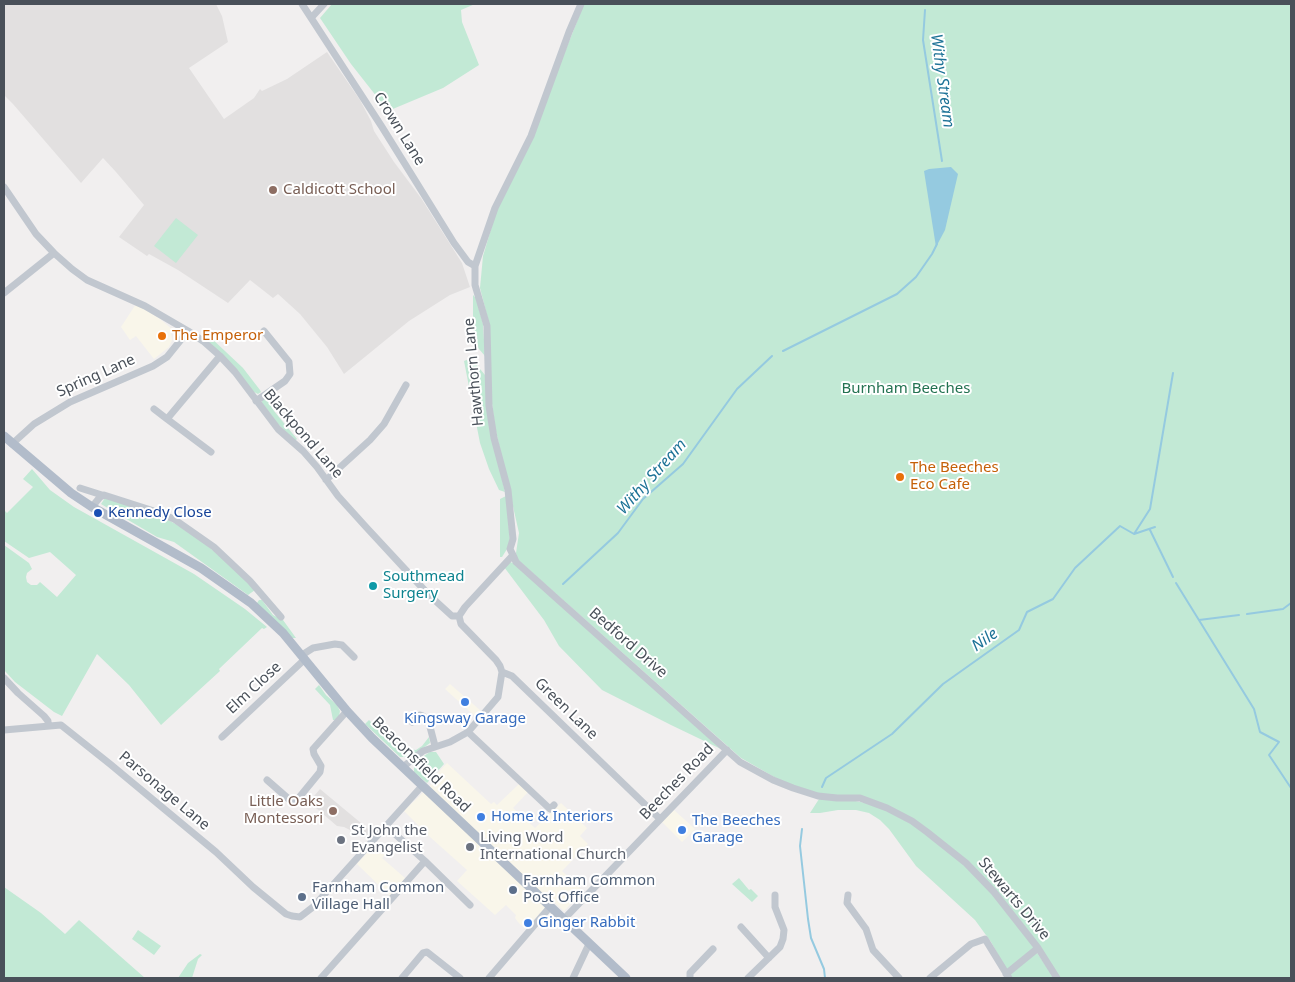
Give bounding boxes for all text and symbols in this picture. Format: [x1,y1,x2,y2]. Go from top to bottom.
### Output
water label: Withy Stream [926,33,958,129]
street label: Crown Lane [369,89,429,169]
place label: Caldicott School [283,181,396,199]
marker: Caldicott School [267,184,279,196]
street label: Hawthorn Lane [460,317,488,427]
place label: The Emperor [172,327,263,345]
marker: The Emperor [156,330,168,342]
street label: Spring Lane [54,351,138,401]
park label: Burnham Beeches [842,380,970,398]
street label: Blackpond Lane [259,386,347,482]
water label: Withy Stream [613,435,691,519]
place label: The Beeches Eco Cafe [910,459,999,494]
marker: The Beeches Eco Cafe [894,471,906,483]
place label: Kennedy Close [108,504,212,522]
marker: Kennedy Close [92,507,104,519]
place label: Southmead Surgery [383,568,464,603]
marker: Southmead Surgery [367,580,379,592]
street label: Bedford Drive [585,604,671,682]
water label: Nile [968,624,1002,656]
street label: Elm Close [223,658,285,718]
street label: Green Lane [531,674,601,744]
marker: Kingsway Garage [459,696,471,708]
place label: Kingsway Garage [404,710,526,728]
street label: Beaconsfield Road [368,713,474,817]
street label: Beeches Road [636,740,718,824]
street label: Parsonage Lane [115,748,213,834]
place label: Little Oaks Montessori [244,793,323,828]
marker: Little Oaks Montessori [327,805,339,817]
place label: Home & Interiors [491,808,613,826]
marker: Home & Interiors [475,811,487,823]
place label: The Beeches Garage [692,812,781,847]
place label: St John the Evangelist [351,822,427,857]
marker: The Beeches Garage [676,824,688,836]
place label: Living Word International Church [480,829,626,864]
marker: St John the Evangelist [335,834,347,846]
marker: Living Word International Church [464,841,476,853]
street label: Stewarts Drive [974,854,1054,944]
place label: Farnham Common Post Office [523,872,655,907]
place label: Farnham Common Village Hall [312,879,444,914]
marker: Farnham Common Post Office [507,884,519,896]
marker: Farnham Common Village Hall [296,891,308,903]
place label: Ginger Rabbit [538,914,635,932]
marker: Ginger Rabbit [522,917,534,929]

